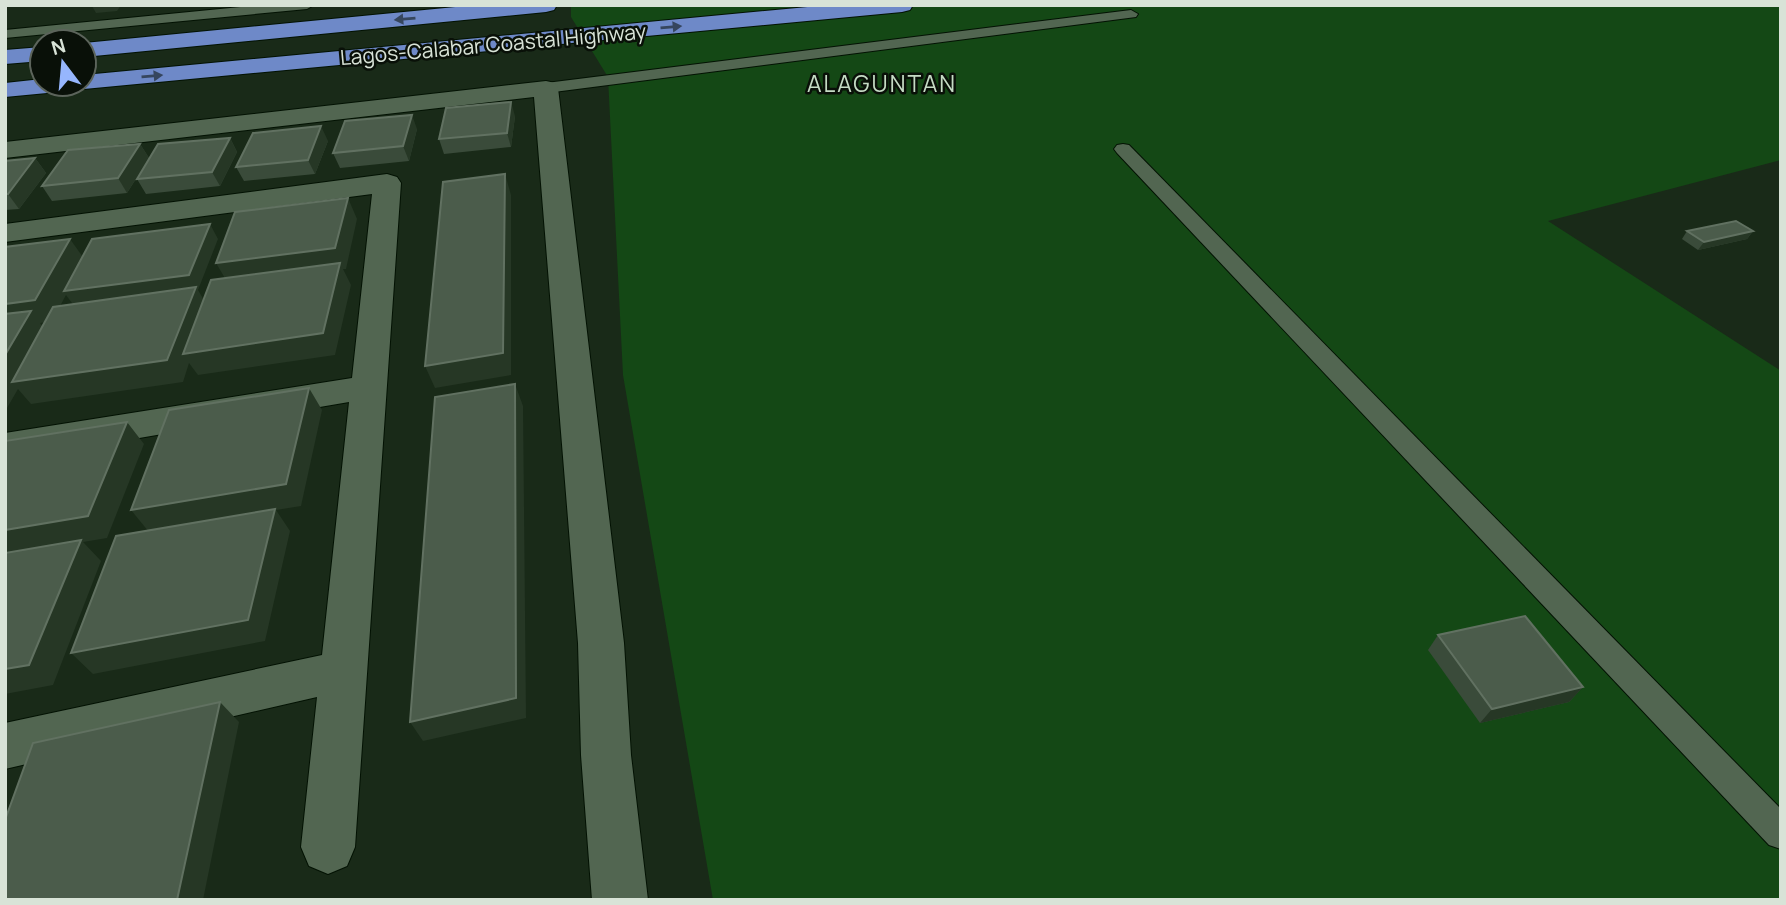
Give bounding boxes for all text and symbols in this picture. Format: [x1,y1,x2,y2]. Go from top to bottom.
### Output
one-way arrow [394,14,416,25]
street label: Lagos-Calabar Coastal Highway [339,17,647,71]
one-way arrow [660,21,682,32]
north arrow [28,28,98,98]
text: N [48,32,68,61]
district label: ALAGUNTAN [807,67,957,99]
one-way arrow [141,70,163,81]

